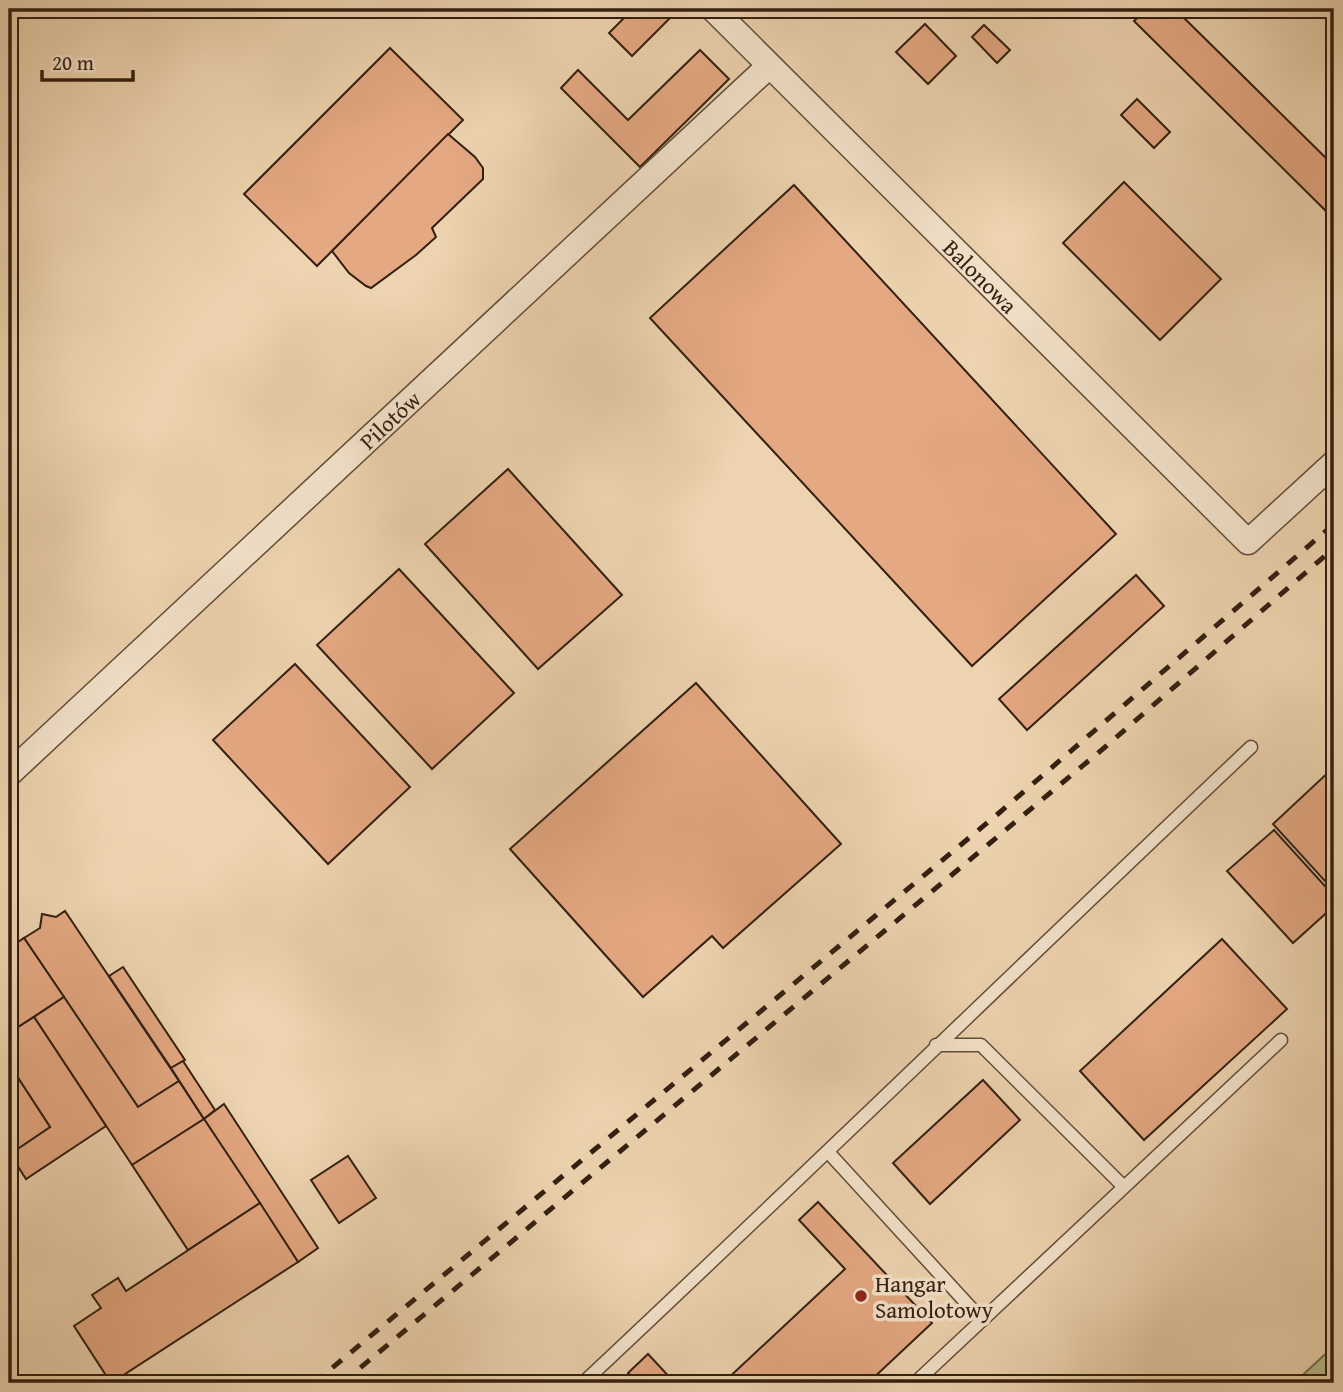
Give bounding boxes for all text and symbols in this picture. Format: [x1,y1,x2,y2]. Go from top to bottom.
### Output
scale bar [42,38,133,82]
text: 20 m [52,47,94,78]
street label: Balonowa [936,231,1026,320]
street label: Pilotów [351,382,428,457]
place label: Hangar Samolotowy [875,1267,994,1326]
marker: Hangar Samolotowy [853,1288,869,1304]

